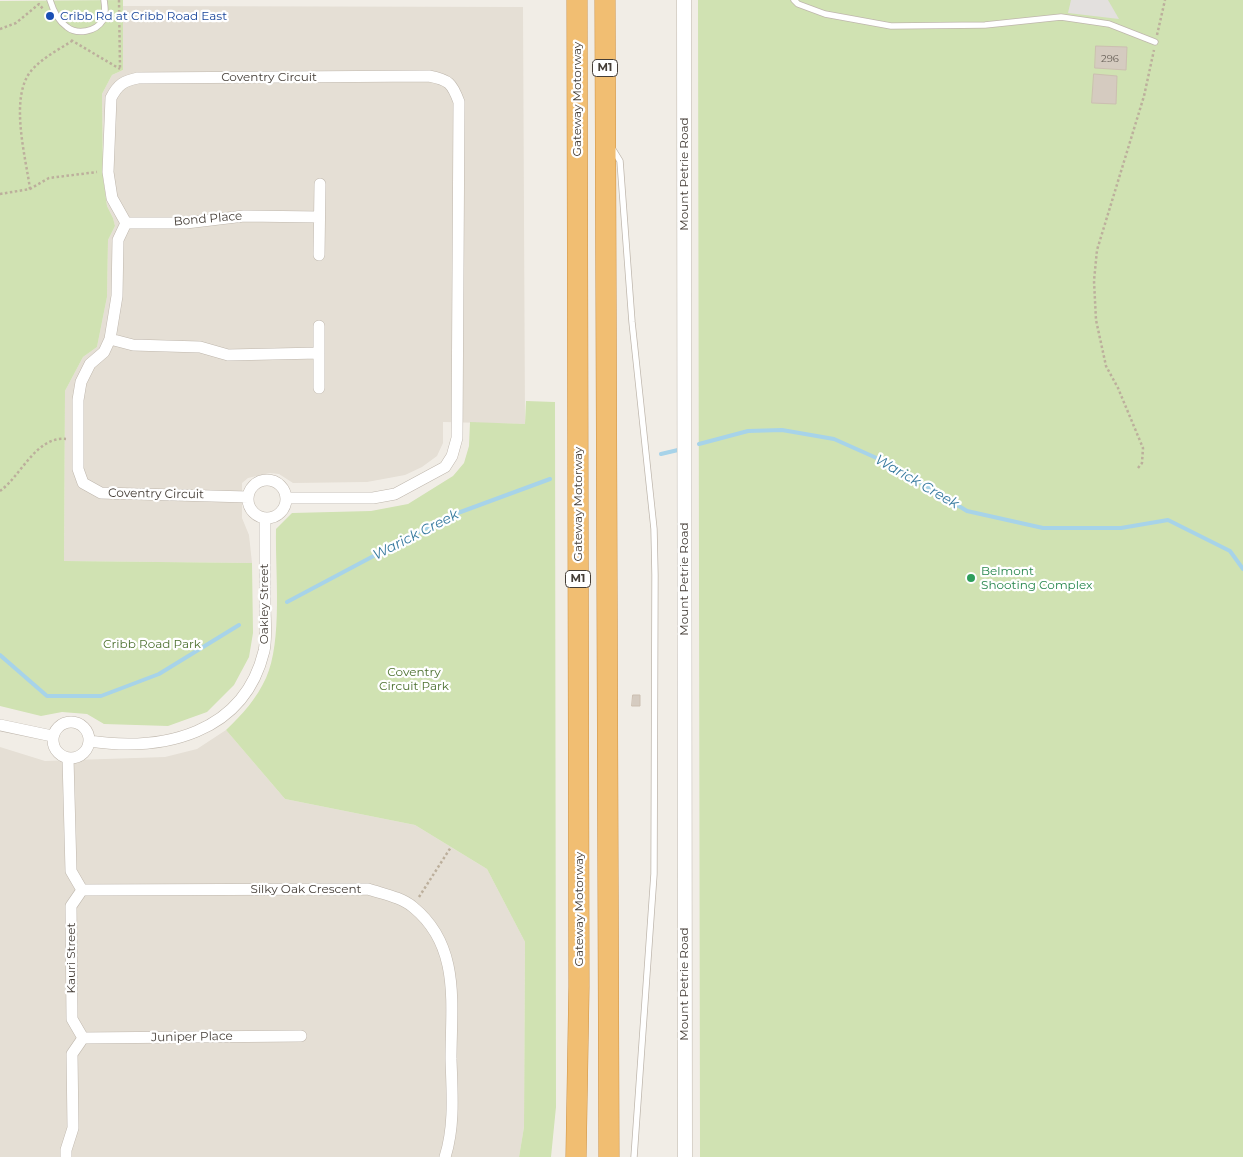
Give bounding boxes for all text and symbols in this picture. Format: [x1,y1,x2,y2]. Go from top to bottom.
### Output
place label: Cribb Rd at Cribb Road East [60,9,227,23]
marker: Cribb Rd at Cribb Road East [44,10,56,22]
street label: Gateway Motorway [570,42,584,156]
house number: 296 [1101,53,1119,65]
road number: M1 [592,59,618,76]
street label: Coventry Circuit [221,70,317,84]
street label: Mount Petrie Road [677,117,691,231]
street label: Bond Place [173,209,243,229]
street label: Gateway Motorway [571,447,585,561]
water label: Warick Creek [872,451,962,513]
street label: Coventry Circuit [108,486,204,502]
water label: Warick Creek [370,506,462,564]
street label: Mount Petrie Road [677,522,691,636]
street label: Oakley Street [257,564,271,644]
place label: Belmont Shooting Complex [981,564,1092,592]
road number: M1 [566,570,590,588]
marker: Belmont Shooting Complex [965,572,977,584]
park label: Cribb Road Park [103,637,201,651]
park label: Coventry Circuit Park [379,665,449,693]
street label: Gateway Motorway [572,852,586,966]
street label: Silky Oak Crescent [251,882,361,896]
street label: Kauri Street [64,923,78,993]
street label: Mount Petrie Road [677,927,691,1041]
street label: Juniper Place [151,1029,233,1045]

